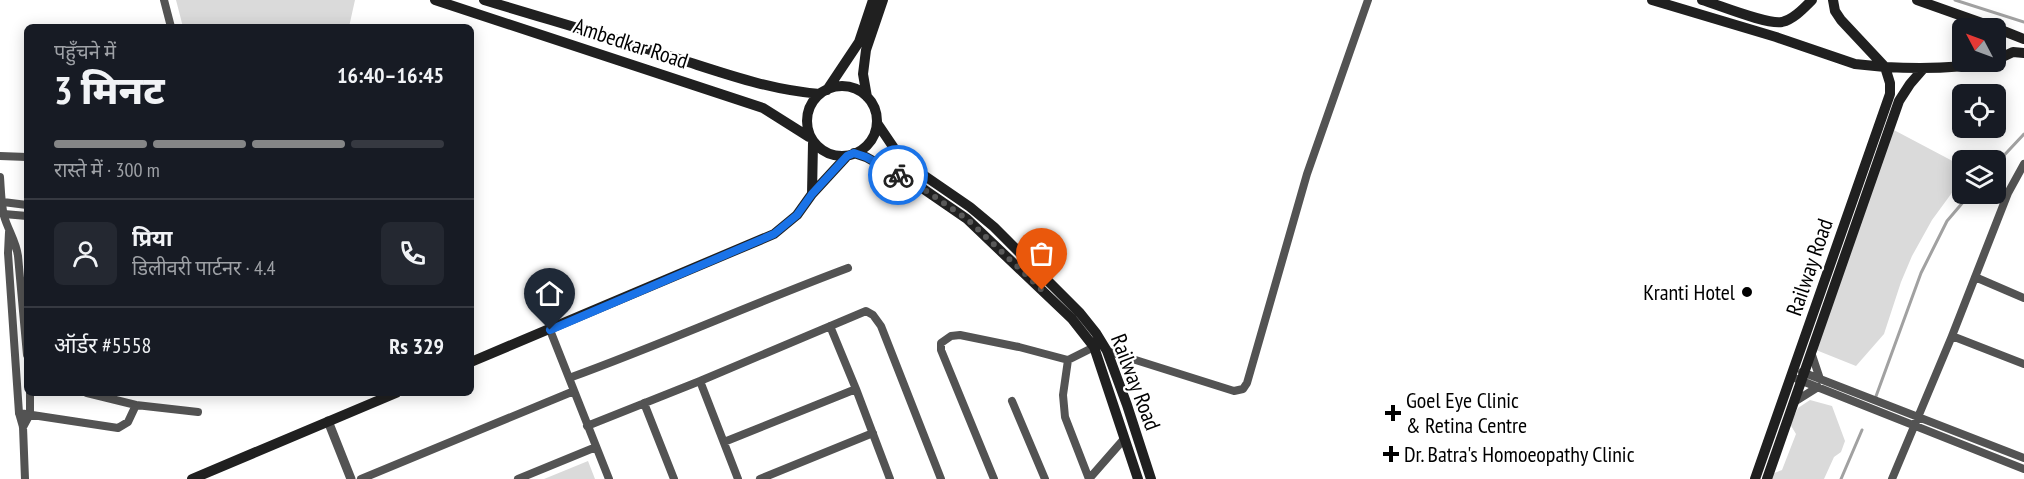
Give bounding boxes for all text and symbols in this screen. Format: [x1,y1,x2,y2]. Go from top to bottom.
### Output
street label: Ambedkar Road [570,11,692,75]
north arrow [1952,18,2006,72]
map controls [1952,18,2006,204]
text: पहुँचने में [54,39,116,65]
text: 16:40–16:45 [337,61,444,89]
text: 3 मिनट [54,64,165,115]
button: locate [1952,84,2006,138]
courier [868,145,928,205]
button: layers [1952,150,2006,204]
text: रास्ते में · 300 m [54,157,160,183]
icon: bike [882,159,915,192]
street label: Railway Road [1779,215,1839,319]
button: person [54,222,117,285]
button: phone [381,222,444,285]
text: प्रिया [132,224,172,252]
pin [1016,228,1067,290]
icon: bag [1025,237,1058,270]
text: डिलीवरी पार्टनर · 4.4 [132,255,276,281]
pin [524,268,575,330]
icon: home [533,277,566,310]
place label: Kranti Hotel [1643,278,1736,306]
marker: Kranti Hotel [1740,285,1754,299]
street label: Railway Road [1105,330,1167,434]
text: ऑर्डर #5558 [54,331,151,359]
text: Rs 329 [389,332,444,360]
place label: Goel Eye Clinic & Retina Centre [1406,386,1527,439]
marker: Goel Eye Clinic & Retina Centre [1384,404,1402,422]
place label: Dr. Batra's Homoeopathy Clinic [1404,440,1635,468]
marker: Dr. Batra's Homoeopathy Clinic [1382,445,1400,463]

